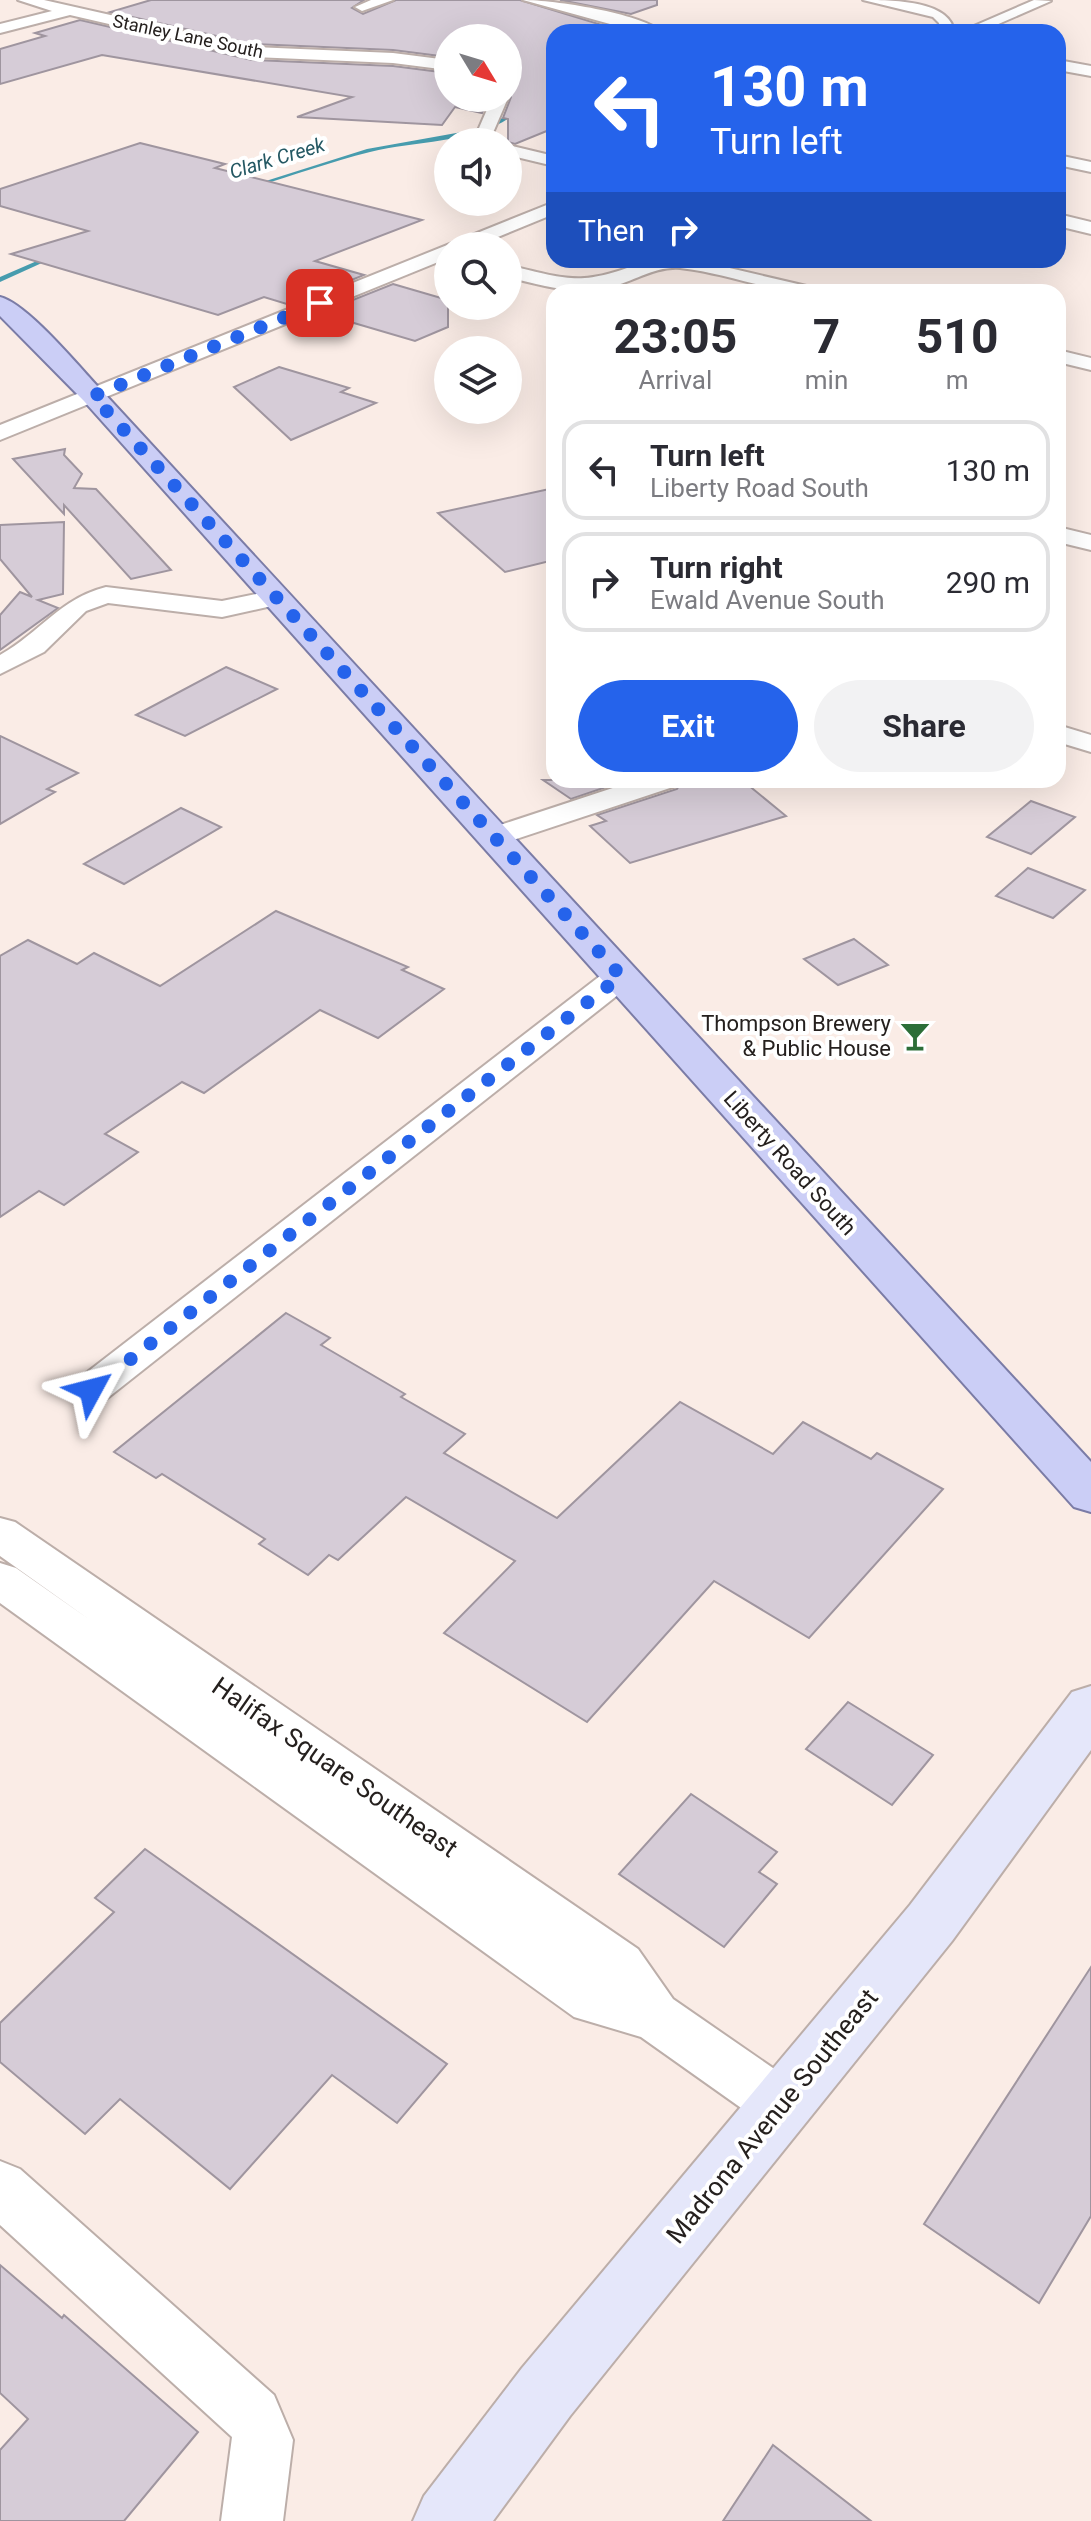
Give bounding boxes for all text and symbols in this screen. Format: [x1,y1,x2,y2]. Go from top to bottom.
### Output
street label: Stanley Lane South [111,10,265,62]
north arrow [434,24,522,112]
map controls [434,24,522,424]
text: 130 m [710,54,869,120]
icon: left [578,56,682,160]
text: Turn left [710,121,843,163]
button: sound [434,128,522,216]
water label: Clark Creek [226,132,329,184]
icon: right [661,208,705,252]
text: Then [578,213,645,248]
button: search [434,232,522,320]
pin [286,269,354,337]
icon: arrive [298,281,342,325]
text: 23:05 [614,308,737,365]
text: 7 [813,308,840,365]
text: 510 [916,308,998,365]
button: layers [434,336,522,424]
text: Arrival [639,365,712,395]
text: min [805,365,848,395]
text: m [946,365,969,395]
text: Turn left [650,438,765,473]
icon: left [582,448,626,492]
text: 130 m [946,453,1030,488]
text: Liberty Road South [650,473,869,503]
text: Turn right [650,550,783,585]
icon: right [582,560,626,604]
text: 290 m [946,565,1030,600]
text: Ewald Avenue South [650,585,885,615]
button: Exit [578,680,798,772]
button: Share [814,680,1034,772]
place label: Thompson Brewery & Public House [701,1011,892,1061]
bar icon: Thompson Brewery & Public House [898,1019,932,1053]
street label: Liberty Road South [719,1086,861,1240]
position arrow [49,1348,133,1432]
street label: Halifax Square Southeast [207,1671,463,1863]
street label: Madrona Avenue Southeast [660,1983,884,2249]

